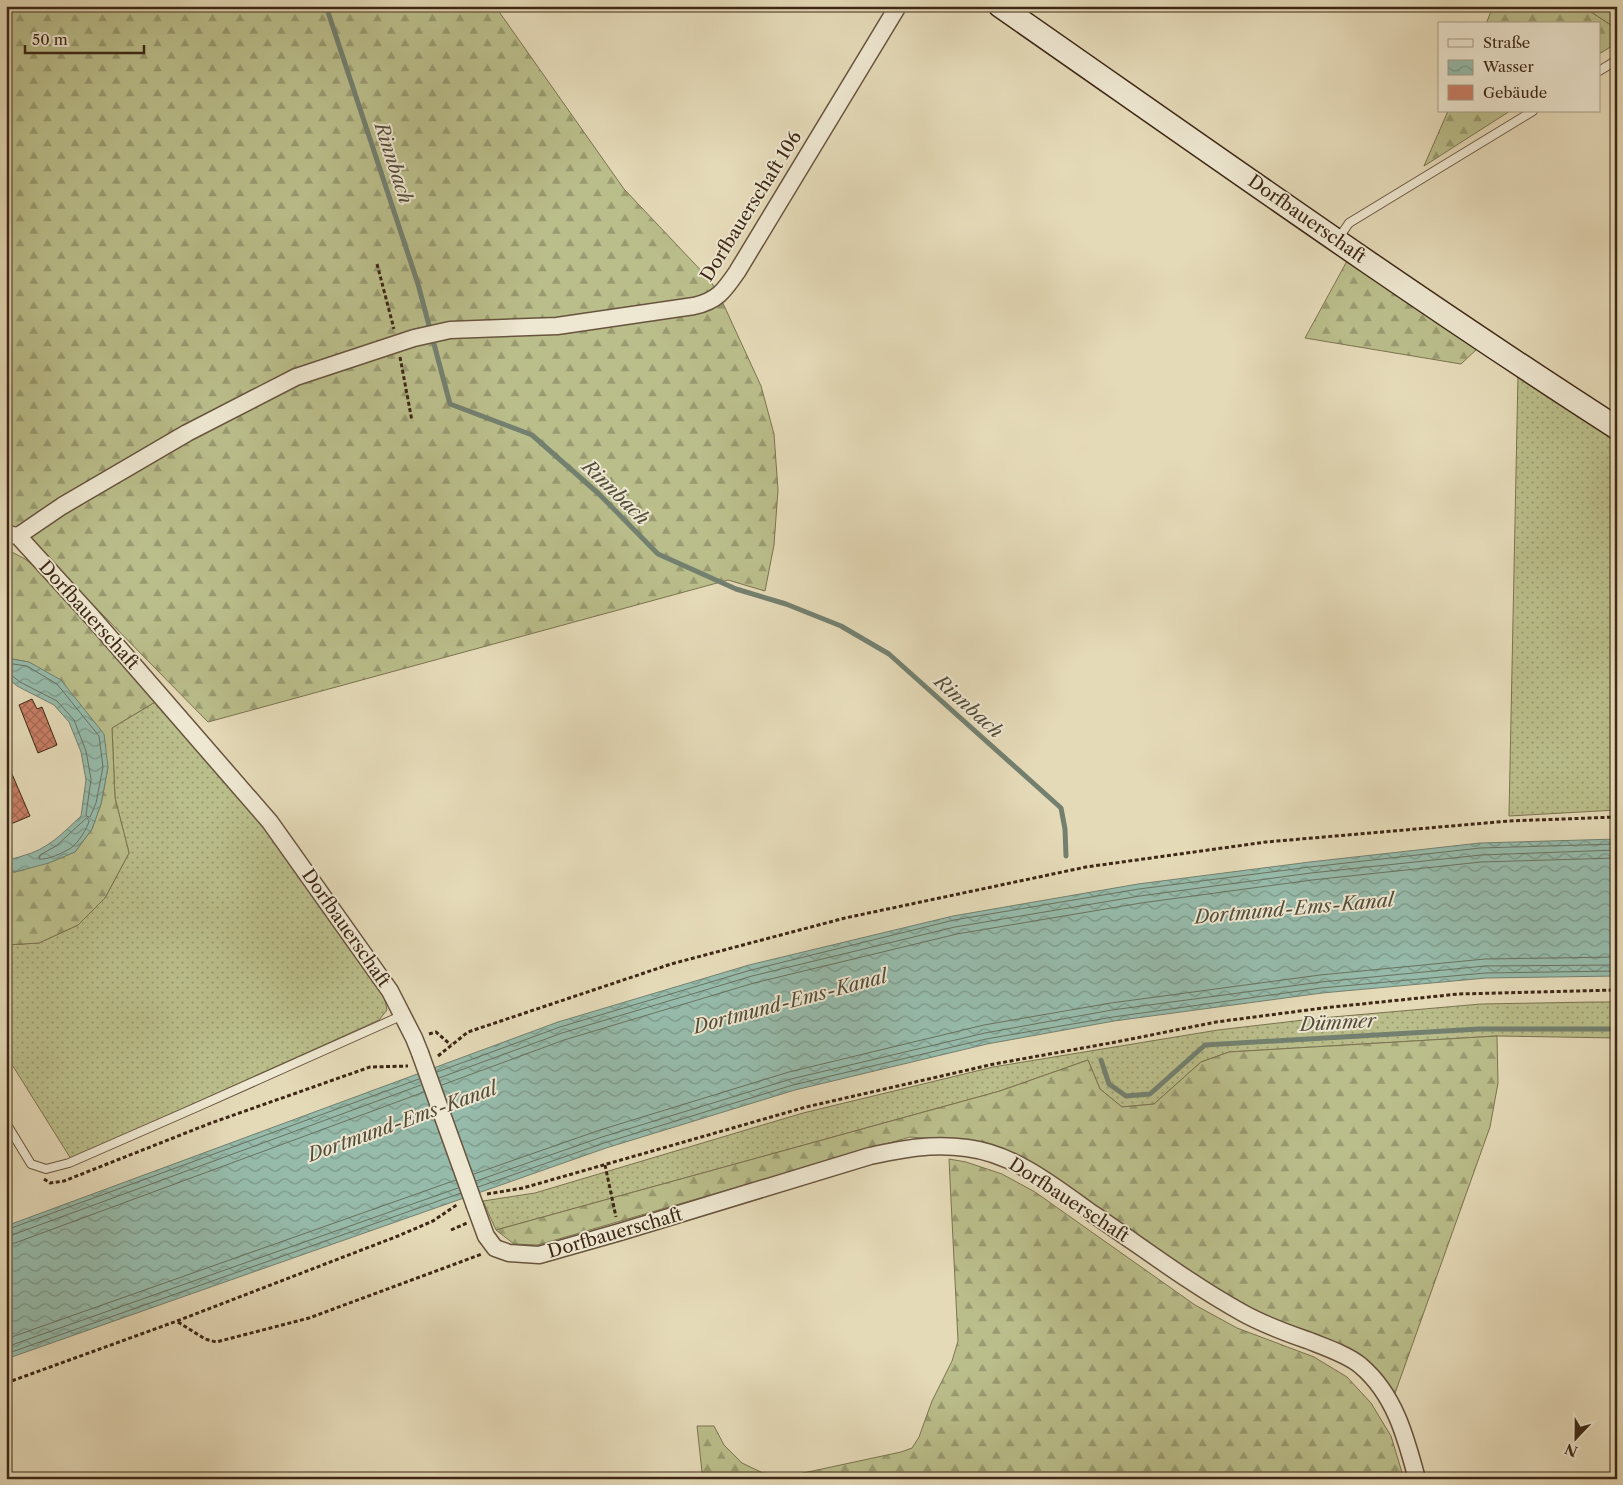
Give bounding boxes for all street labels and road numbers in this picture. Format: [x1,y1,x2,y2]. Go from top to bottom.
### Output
street label: Dorfbauerschaft 106 [696,127,806,285]
street label: Dorfbauerschaft [1244,170,1371,268]
street label: Dorfbauerschaft [34,556,144,674]
street label: Dorfbauerschaft [297,865,395,992]
street label: Dorfbauerschaft [1005,1153,1134,1247]
street label: Dorfbauerschaft [545,1203,685,1263]

